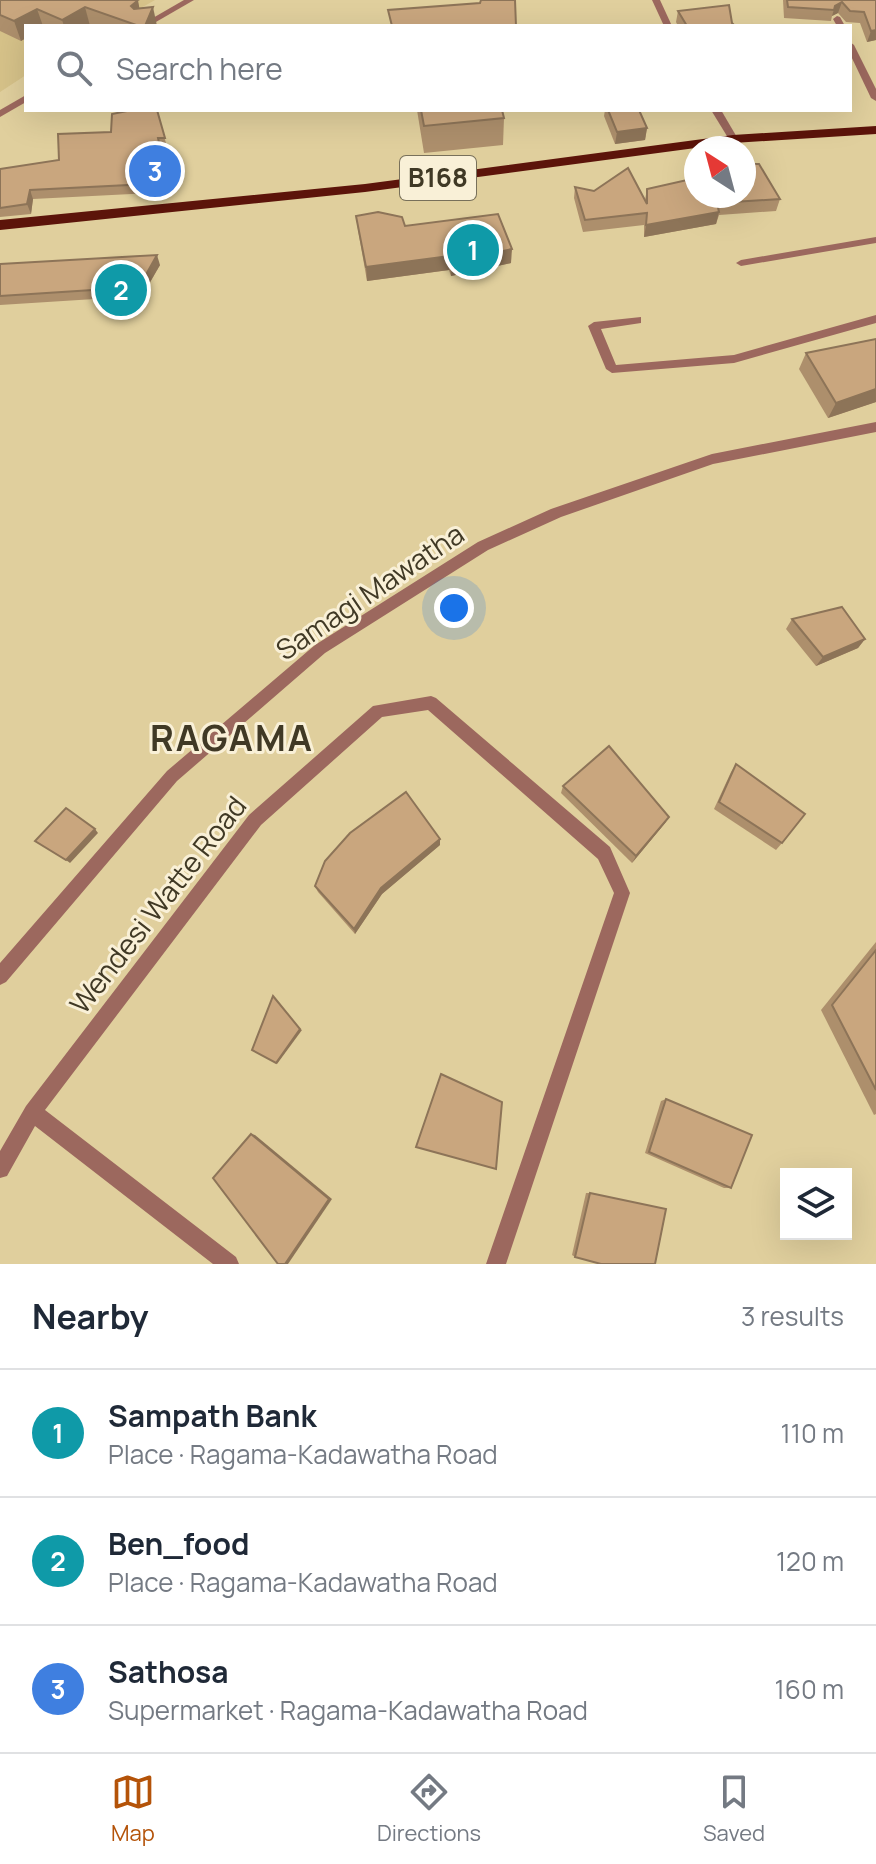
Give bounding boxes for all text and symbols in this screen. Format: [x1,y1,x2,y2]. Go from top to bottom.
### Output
search box [24,24,852,112]
icon: search [52,46,96,90]
text: Search here [116,48,283,89]
north arrow [684,136,756,208]
pin: 3 [129,141,181,201]
road number: B168 [400,156,476,200]
pin: 1 [447,220,499,280]
pin: 2 [95,260,147,320]
street label: Samagi Mawatha [268,514,471,668]
your location [434,588,474,628]
district label: RAGAMA [150,713,314,762]
street label: Wendesi Watte Road [60,788,254,1021]
map controls [780,1168,852,1240]
button: layers [780,1168,852,1240]
text: Nearby [32,1293,148,1339]
text: 3 results [741,1298,844,1334]
text: Sampath Bank [108,1395,317,1436]
text: 1 [52,1415,64,1451]
text: 110 m [781,1415,844,1451]
text: Place · Ragama-Kadawatha Road [108,1436,498,1472]
text: Ben_food [108,1523,249,1564]
text: 2 [50,1543,66,1579]
text: 120 m [776,1543,844,1579]
text: Place · Ragama-Kadawatha Road [108,1564,498,1600]
text: Sathosa [108,1651,228,1692]
text: 3 [50,1671,66,1707]
text: 160 m [775,1671,844,1707]
text: Supermarket · Ragama-Kadawatha Road [108,1692,588,1728]
tab: Map [111,1770,155,1848]
tab: Directions [377,1770,481,1848]
tab: Saved [703,1770,765,1848]

